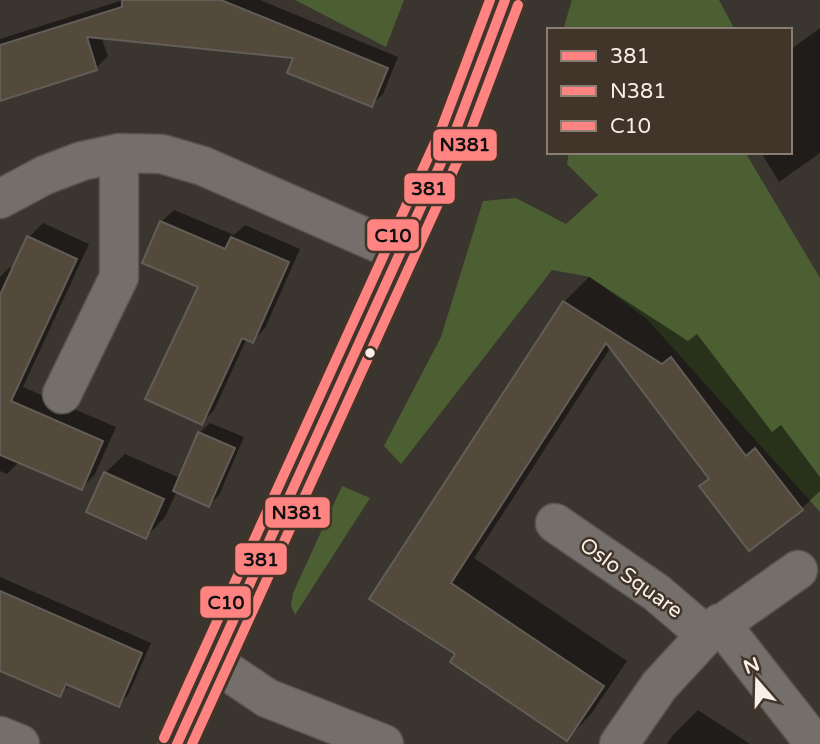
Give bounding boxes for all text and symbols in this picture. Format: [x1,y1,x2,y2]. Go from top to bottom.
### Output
legend [547,28,792,154]
text: 381 [610,44,650,69]
text: N381 [610,79,666,104]
text: C10 [610,114,651,139]
line badge: N381 [432,128,498,162]
text: N381 [439,134,491,156]
line badge: 381 [403,172,456,205]
text: 381 [411,178,447,200]
line badge: C10 [366,218,420,252]
text: C10 [374,225,412,247]
unlabelled marker [363,346,377,360]
line badge: N381 [264,496,331,529]
text: N381 [271,502,323,524]
street label: Oslo Square [575,532,687,624]
line badge: 381 [234,542,288,576]
text: 381 [243,549,279,571]
line badge: C10 [199,585,252,619]
text: C10 [207,592,245,614]
north arrow [722,646,792,716]
text: N [741,653,762,679]

